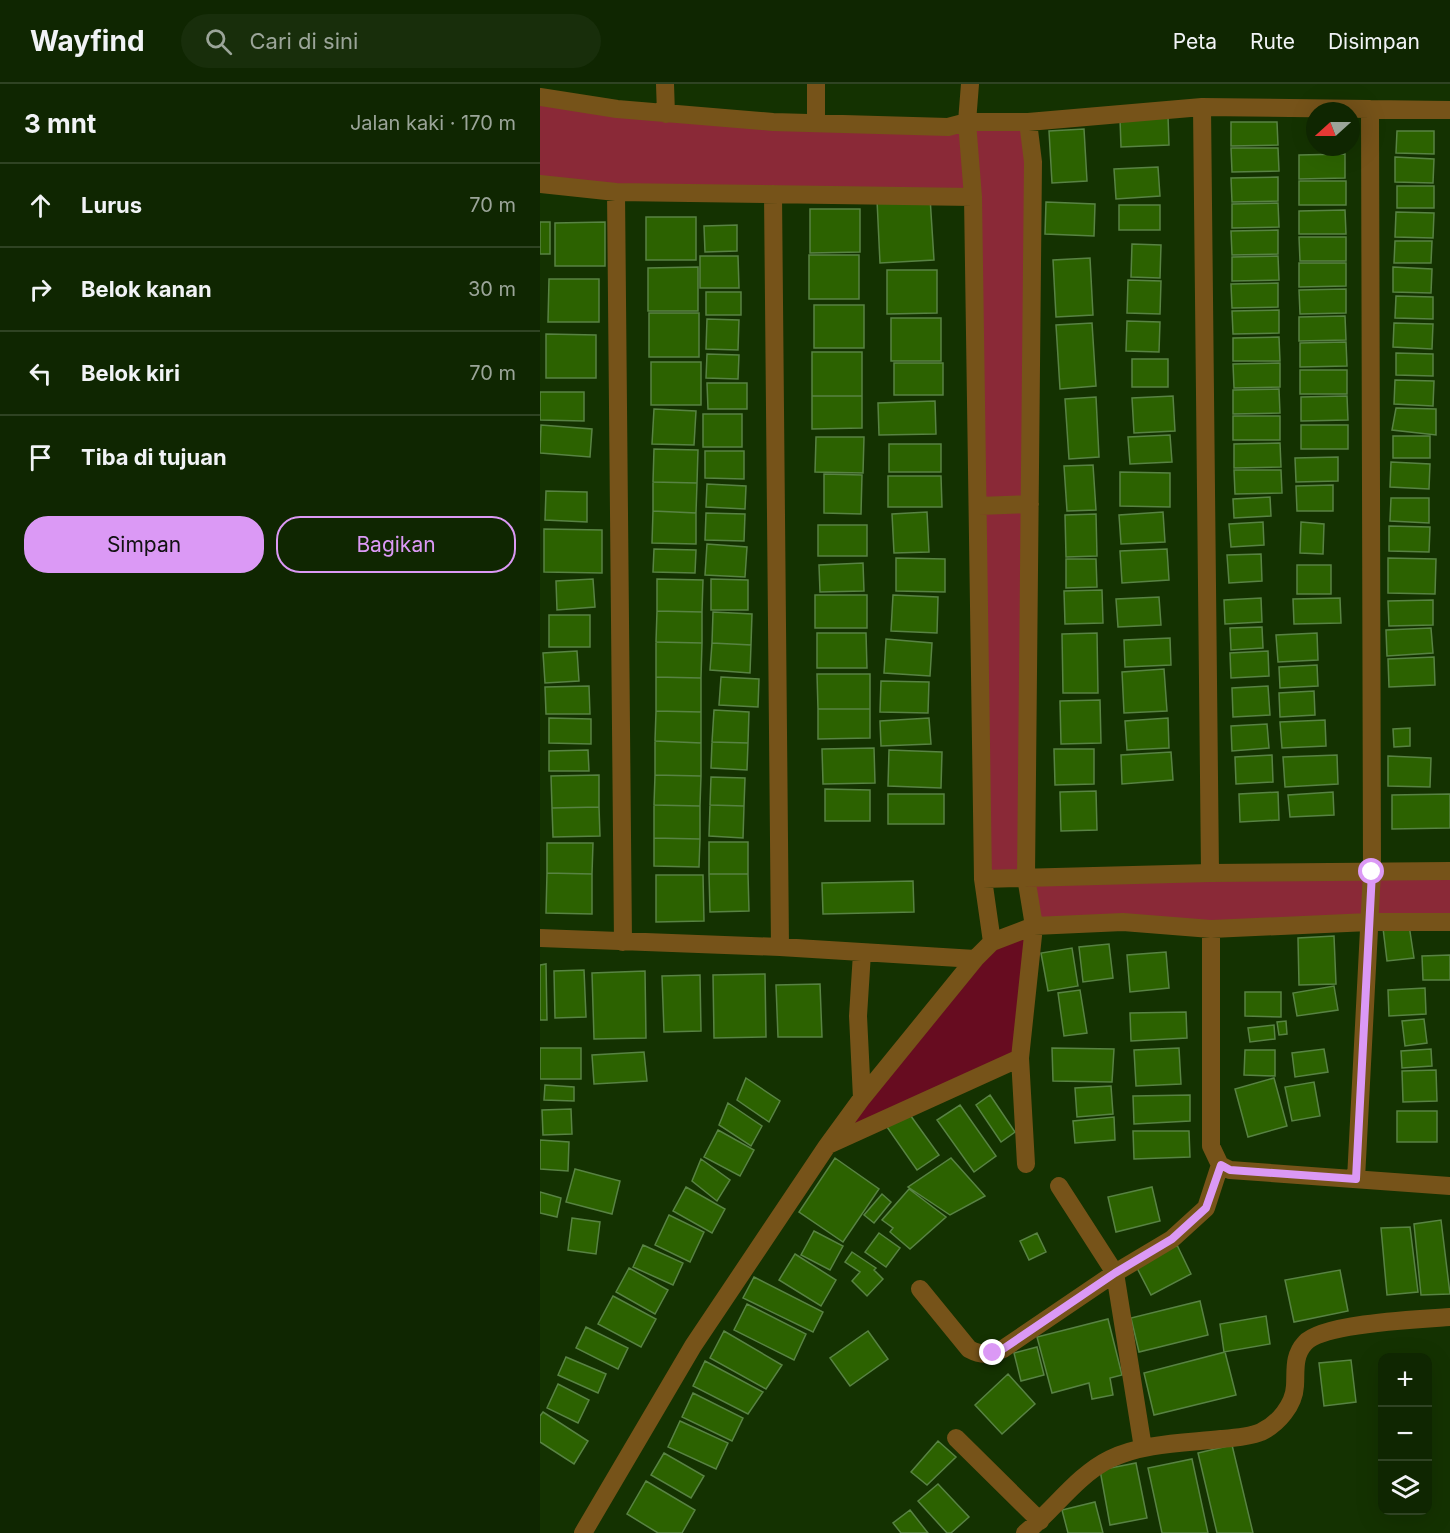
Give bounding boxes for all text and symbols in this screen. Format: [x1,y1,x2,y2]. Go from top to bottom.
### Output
search box [181,14,601,68]
text: Wayfind [30,24,145,58]
icon: search [202,25,235,58]
text: Cari di sini [250,28,358,54]
text: Peta [1173,29,1217,54]
text: Rute [1250,29,1295,54]
text: Disimpan [1328,29,1420,54]
north arrow [1306,102,1360,156]
text: 3 mnt [24,108,96,139]
text: Jalan kaki · 170 m [350,111,516,135]
icon: ahead [24,189,57,222]
text: Lurus [81,192,142,218]
text: 70 m [469,193,516,217]
icon: right [24,273,57,306]
text: Belok kanan [81,276,212,302]
text: 30 m [468,277,516,301]
icon: left [24,357,57,390]
text: Belok kiri [81,360,180,386]
text: 70 m [469,361,516,385]
icon: arrive [24,441,57,474]
text: Tiba di tujuan [81,444,227,470]
button: Simpan [24,516,264,573]
button: Bagikan [276,516,516,573]
route start [1358,858,1384,884]
route end [979,1339,1005,1365]
map controls [1378,1353,1432,1515]
button: + [1378,1353,1432,1407]
button: − [1378,1407,1432,1461]
button: layers [1378,1461,1432,1515]

